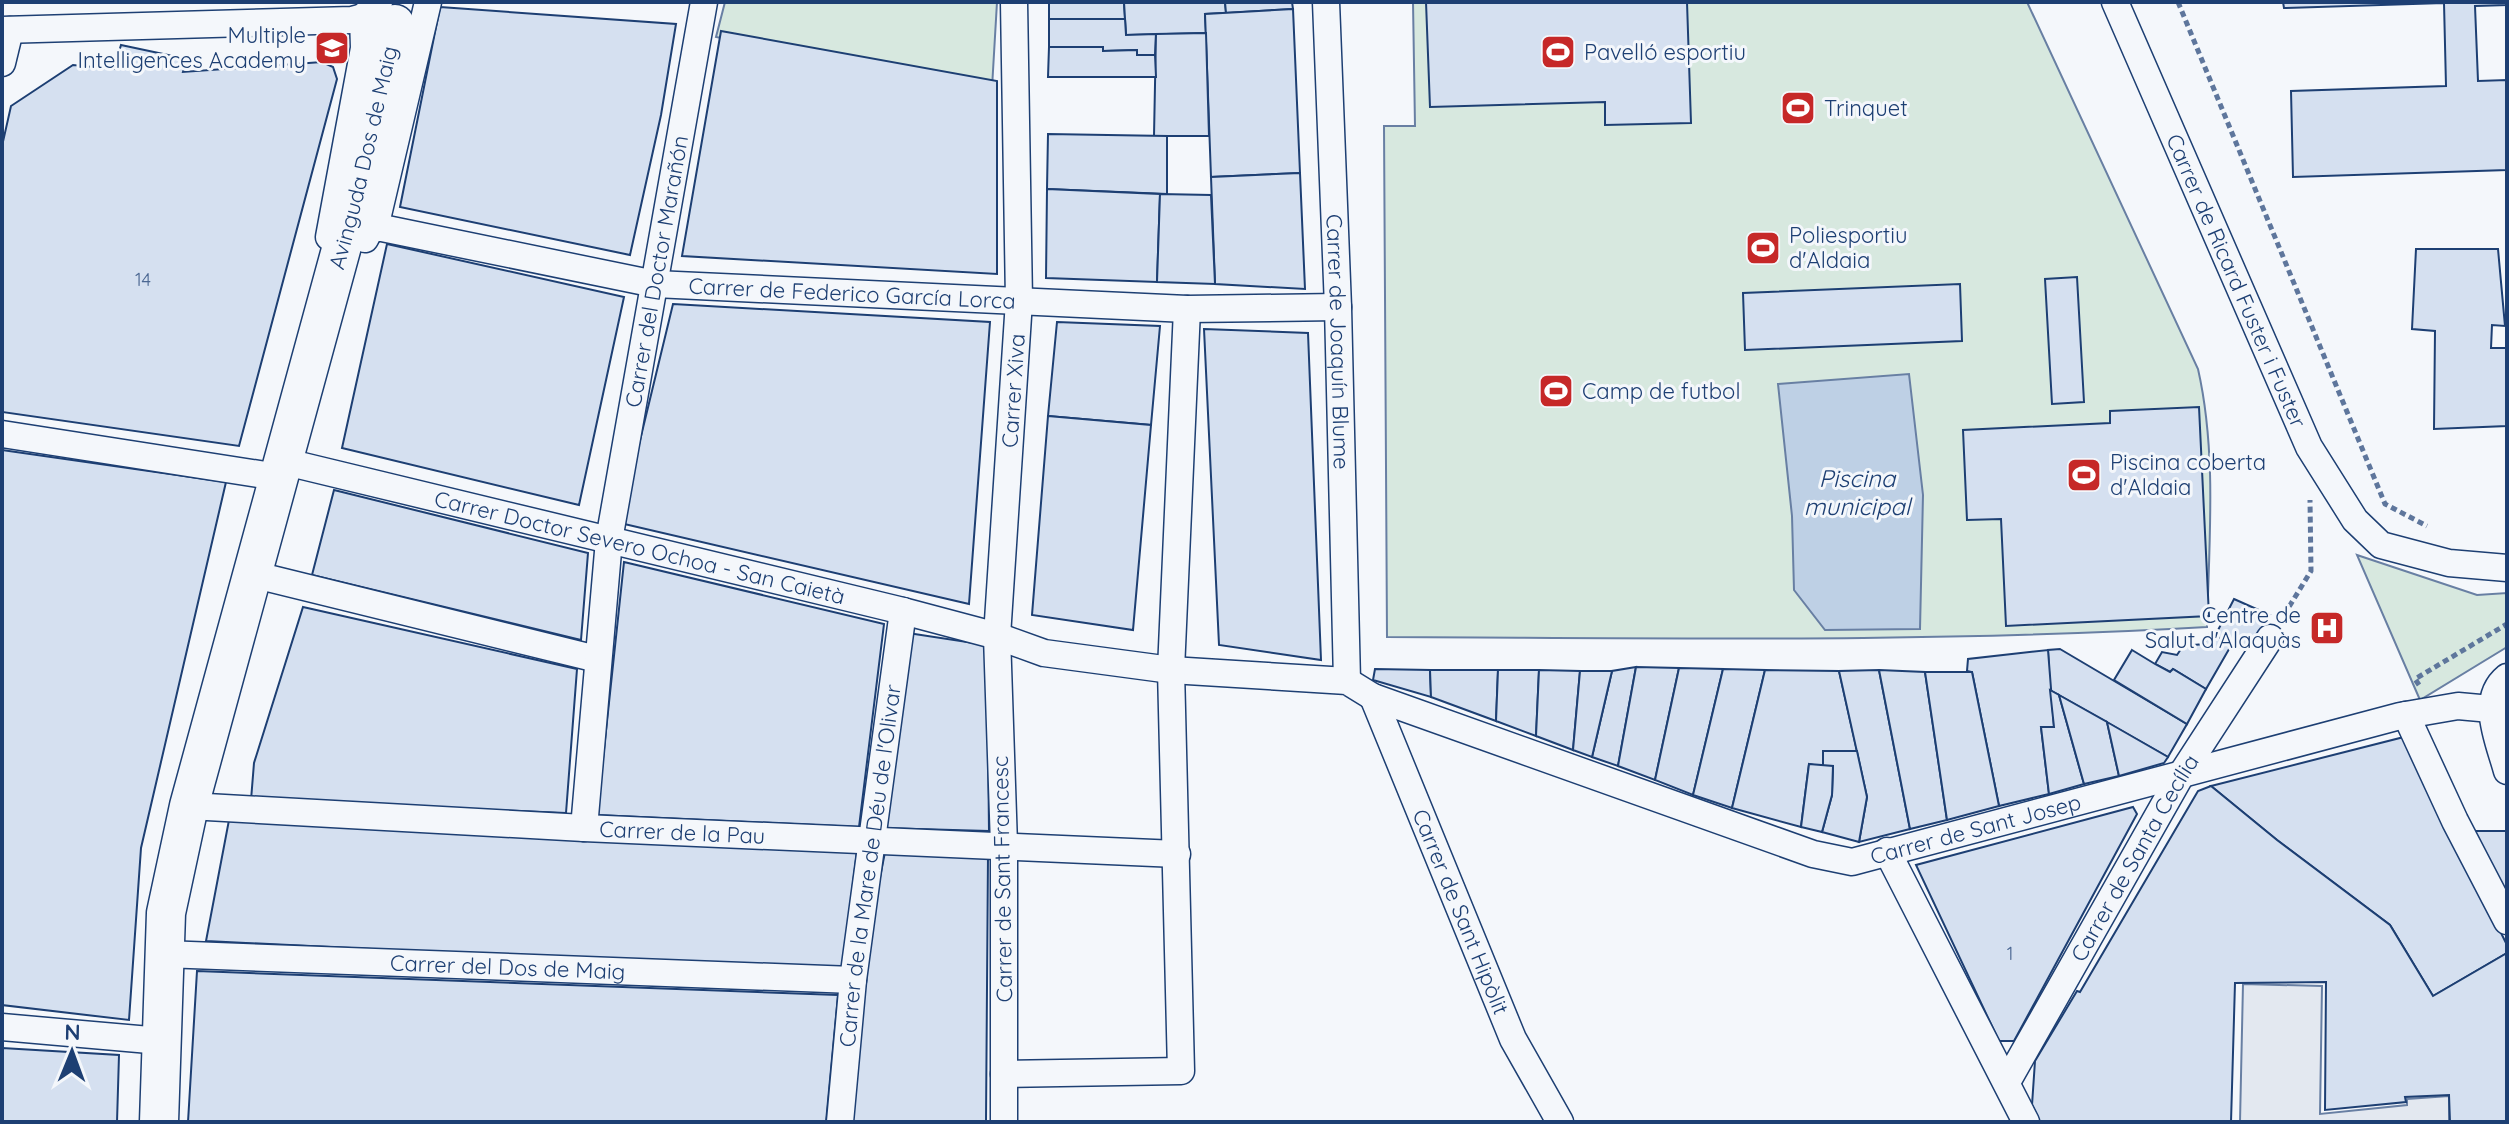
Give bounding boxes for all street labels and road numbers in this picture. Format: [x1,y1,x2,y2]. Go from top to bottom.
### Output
street label: Avinguda Dos de Maig [322,43,404,272]
street label: Carrer de Ricard Fuster i Fuster [2160,129,2313,432]
street label: Carrer del Doctor Marañón [619,133,694,409]
street label: Carrer de Joaquín Blume [1320,213,1356,470]
street label: Carrer de Federico García Lorca [688,272,1016,315]
street label: Carrer Xiva [995,333,1031,449]
street label: Carrer Doctor Severo Ochoa - San Caietà [432,484,848,610]
street label: Carrer de la Mare de Déu de l'Olivar [833,682,907,1048]
street label: Carrer de Santa Cecília [2064,749,2205,966]
street label: Carrer de Sant Francesc [986,755,1018,1003]
street label: Carrer de Sant Josep [1867,788,2084,871]
street label: Carrer de Sant Hipòlit [1406,805,1515,1018]
street label: Carrer de la Pau [599,815,766,850]
street label: Carrer del Dos de Maig [390,949,626,985]

